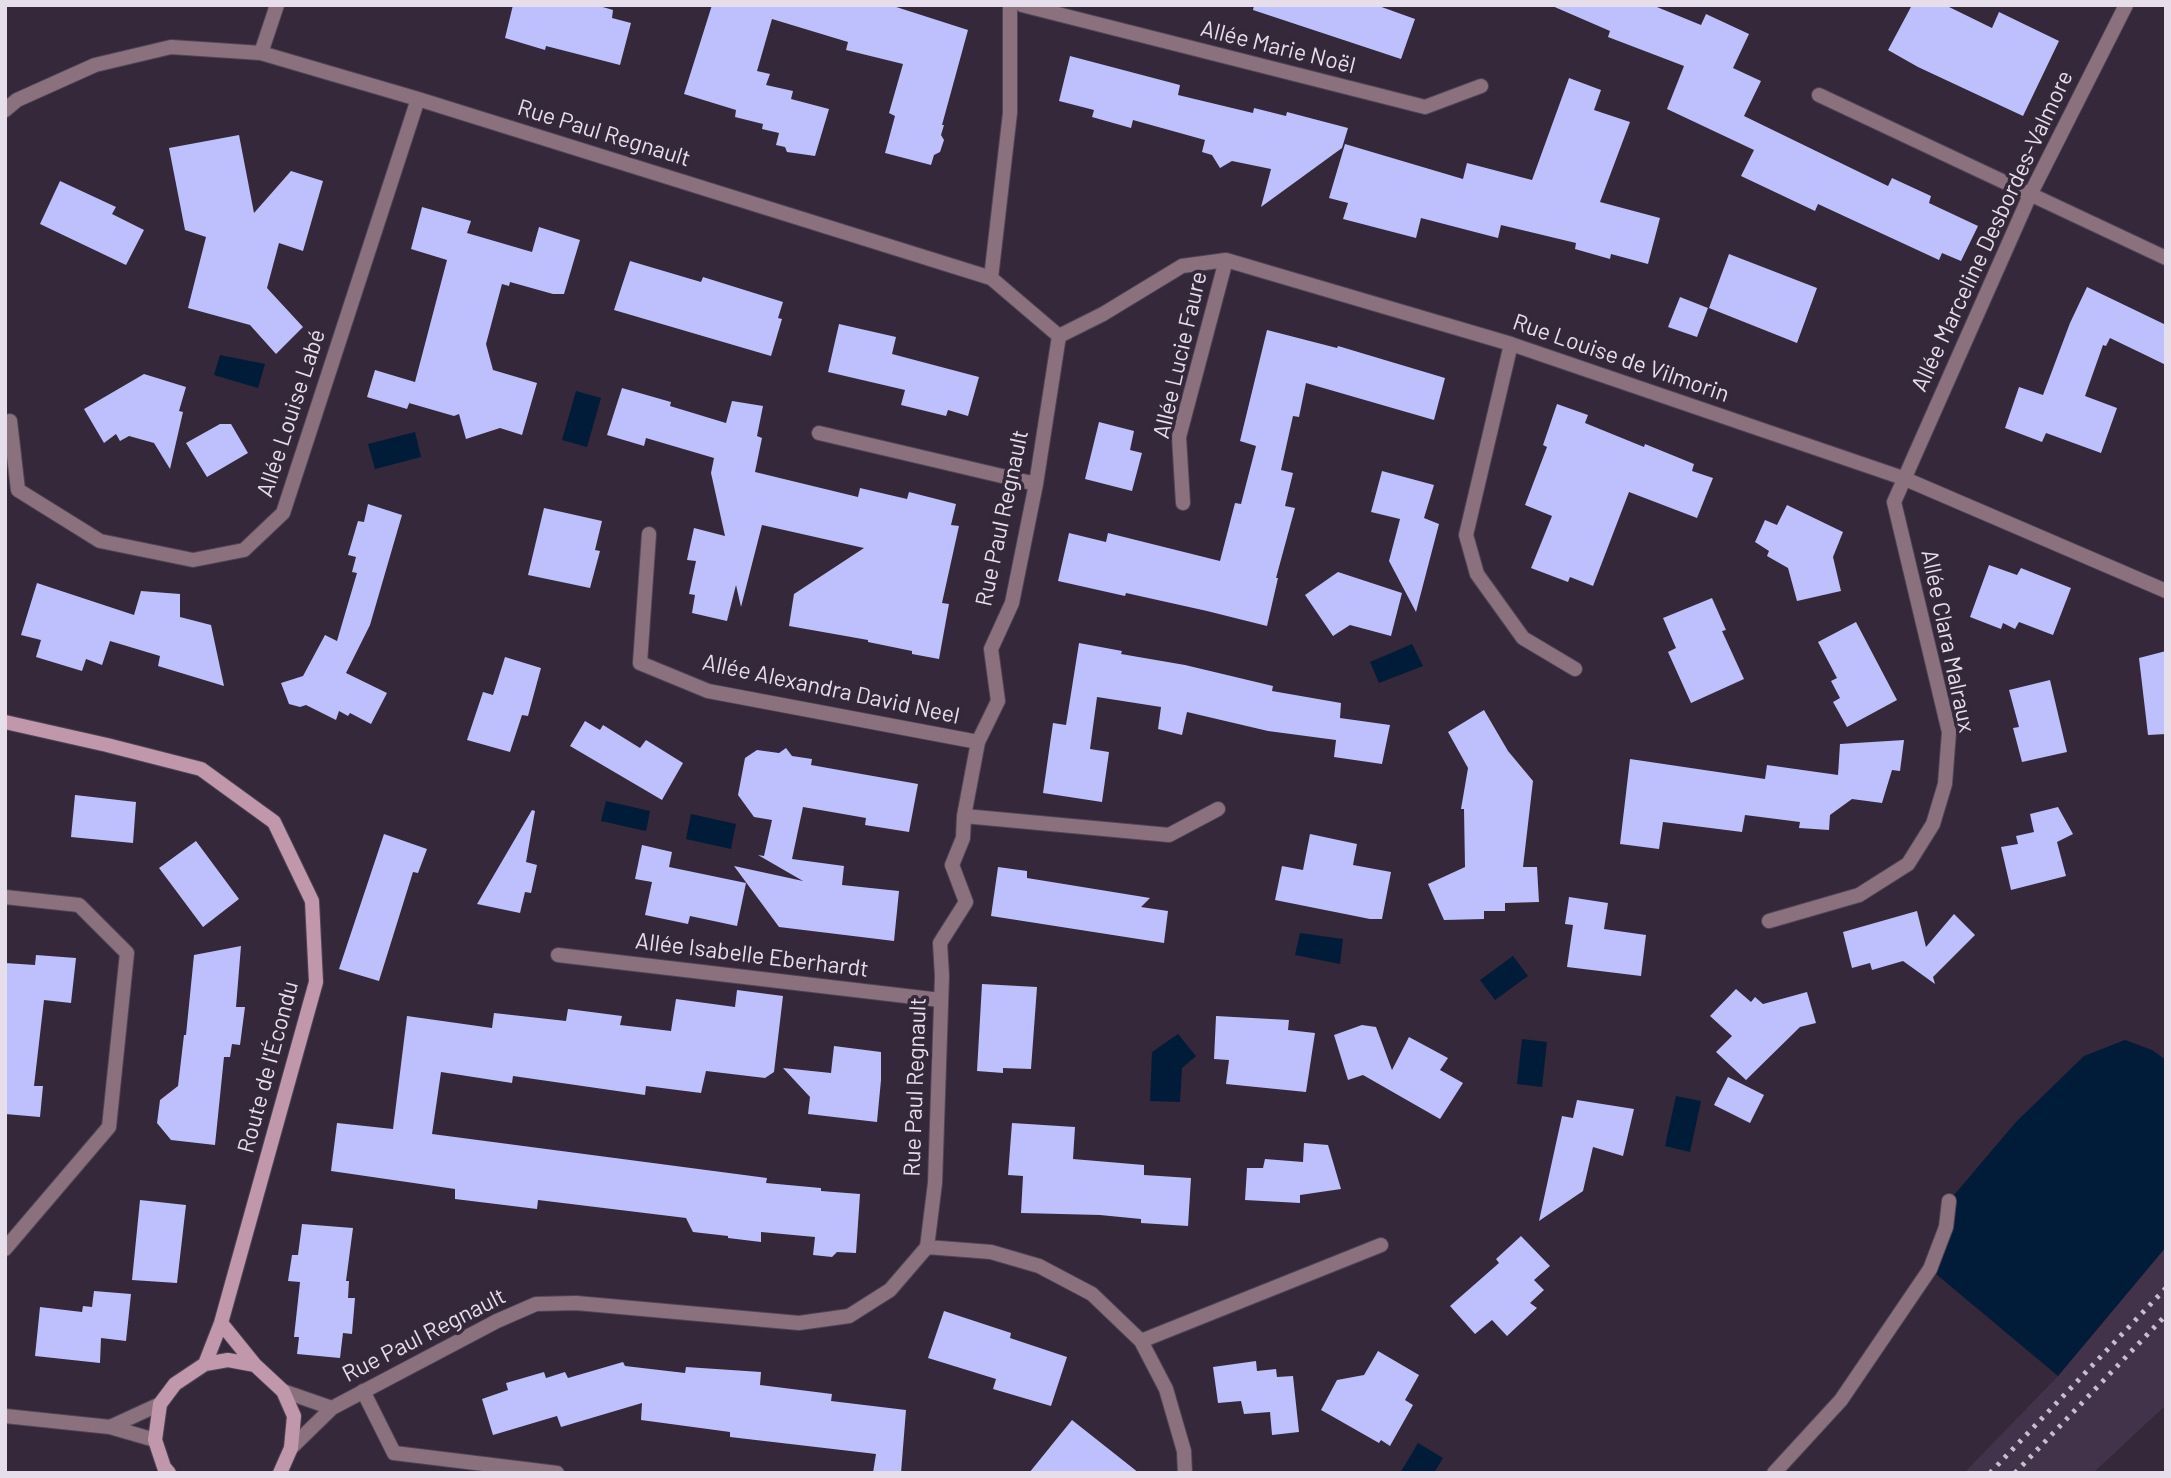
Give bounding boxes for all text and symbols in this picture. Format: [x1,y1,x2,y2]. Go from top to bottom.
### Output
street label: Allée Marie Noël [1198,14,1358,80]
street label: Allée Marceline Desbordes-Valmore [1905,66,2079,396]
street label: Rue Paul Regnault [514,94,694,172]
street label: Allée Lucie Faure [1147,269,1213,441]
street label: Rue Louise de Vilmorin [1509,308,1733,408]
street label: Allée Louise Labé [251,326,331,500]
street label: Rue Paul Regnault [970,427,1034,609]
street label: Allée Clara Malraux [1915,547,1981,735]
street label: Allée Alexandra David Neel [700,648,962,730]
street label: Allée Isabelle Eberhardt [634,927,870,983]
street label: Route de l'Écondu [232,978,304,1156]
street label: Rue Paul Regnault [898,997,932,1177]
street label: Rue Paul Regnault [338,1282,510,1388]

